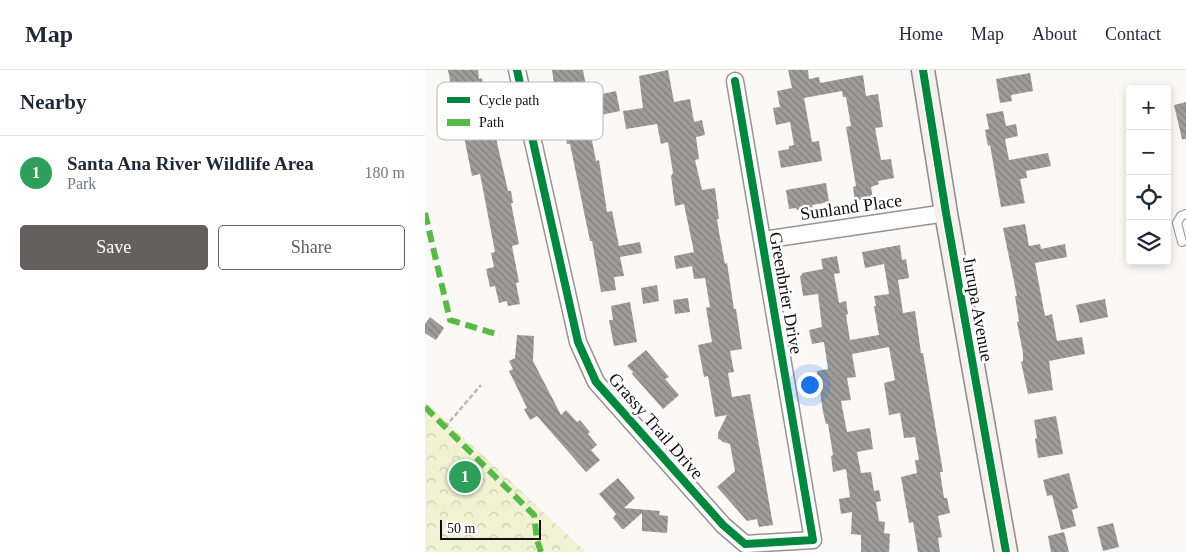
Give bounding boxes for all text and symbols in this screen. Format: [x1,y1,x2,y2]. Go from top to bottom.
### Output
text: Map [25,21,73,47]
text: Home [899,24,943,44]
text: Map [971,24,1004,44]
text: About [1032,24,1077,44]
text: Contact [1105,24,1161,44]
legend [437,82,603,140]
map controls [1126,85,1171,265]
button: + [1126,85,1171,130]
text: Nearby [20,90,87,114]
text: Cycle path [479,93,539,108]
text: Path [479,115,504,130]
button: − [1126,130,1171,175]
text: Santa Ana River Wildlife Area [67,153,314,174]
text: 1 [32,164,40,181]
text: 180 m [365,164,405,181]
text: Park [67,175,96,192]
button: locate [1126,175,1171,220]
street label: Sunland Place [799,190,903,224]
button: layers [1126,220,1171,265]
button: Save [20,225,208,270]
button: Share [218,225,405,270]
street label: Greenbrier Drive [765,230,807,356]
street label: Jurupa Avenue [959,255,997,363]
street label: Grassy Trail Drive [604,369,708,483]
your location [797,372,823,398]
pin: 1 [449,458,481,496]
scale bar [440,517,541,540]
text: 50 m [447,521,475,536]

